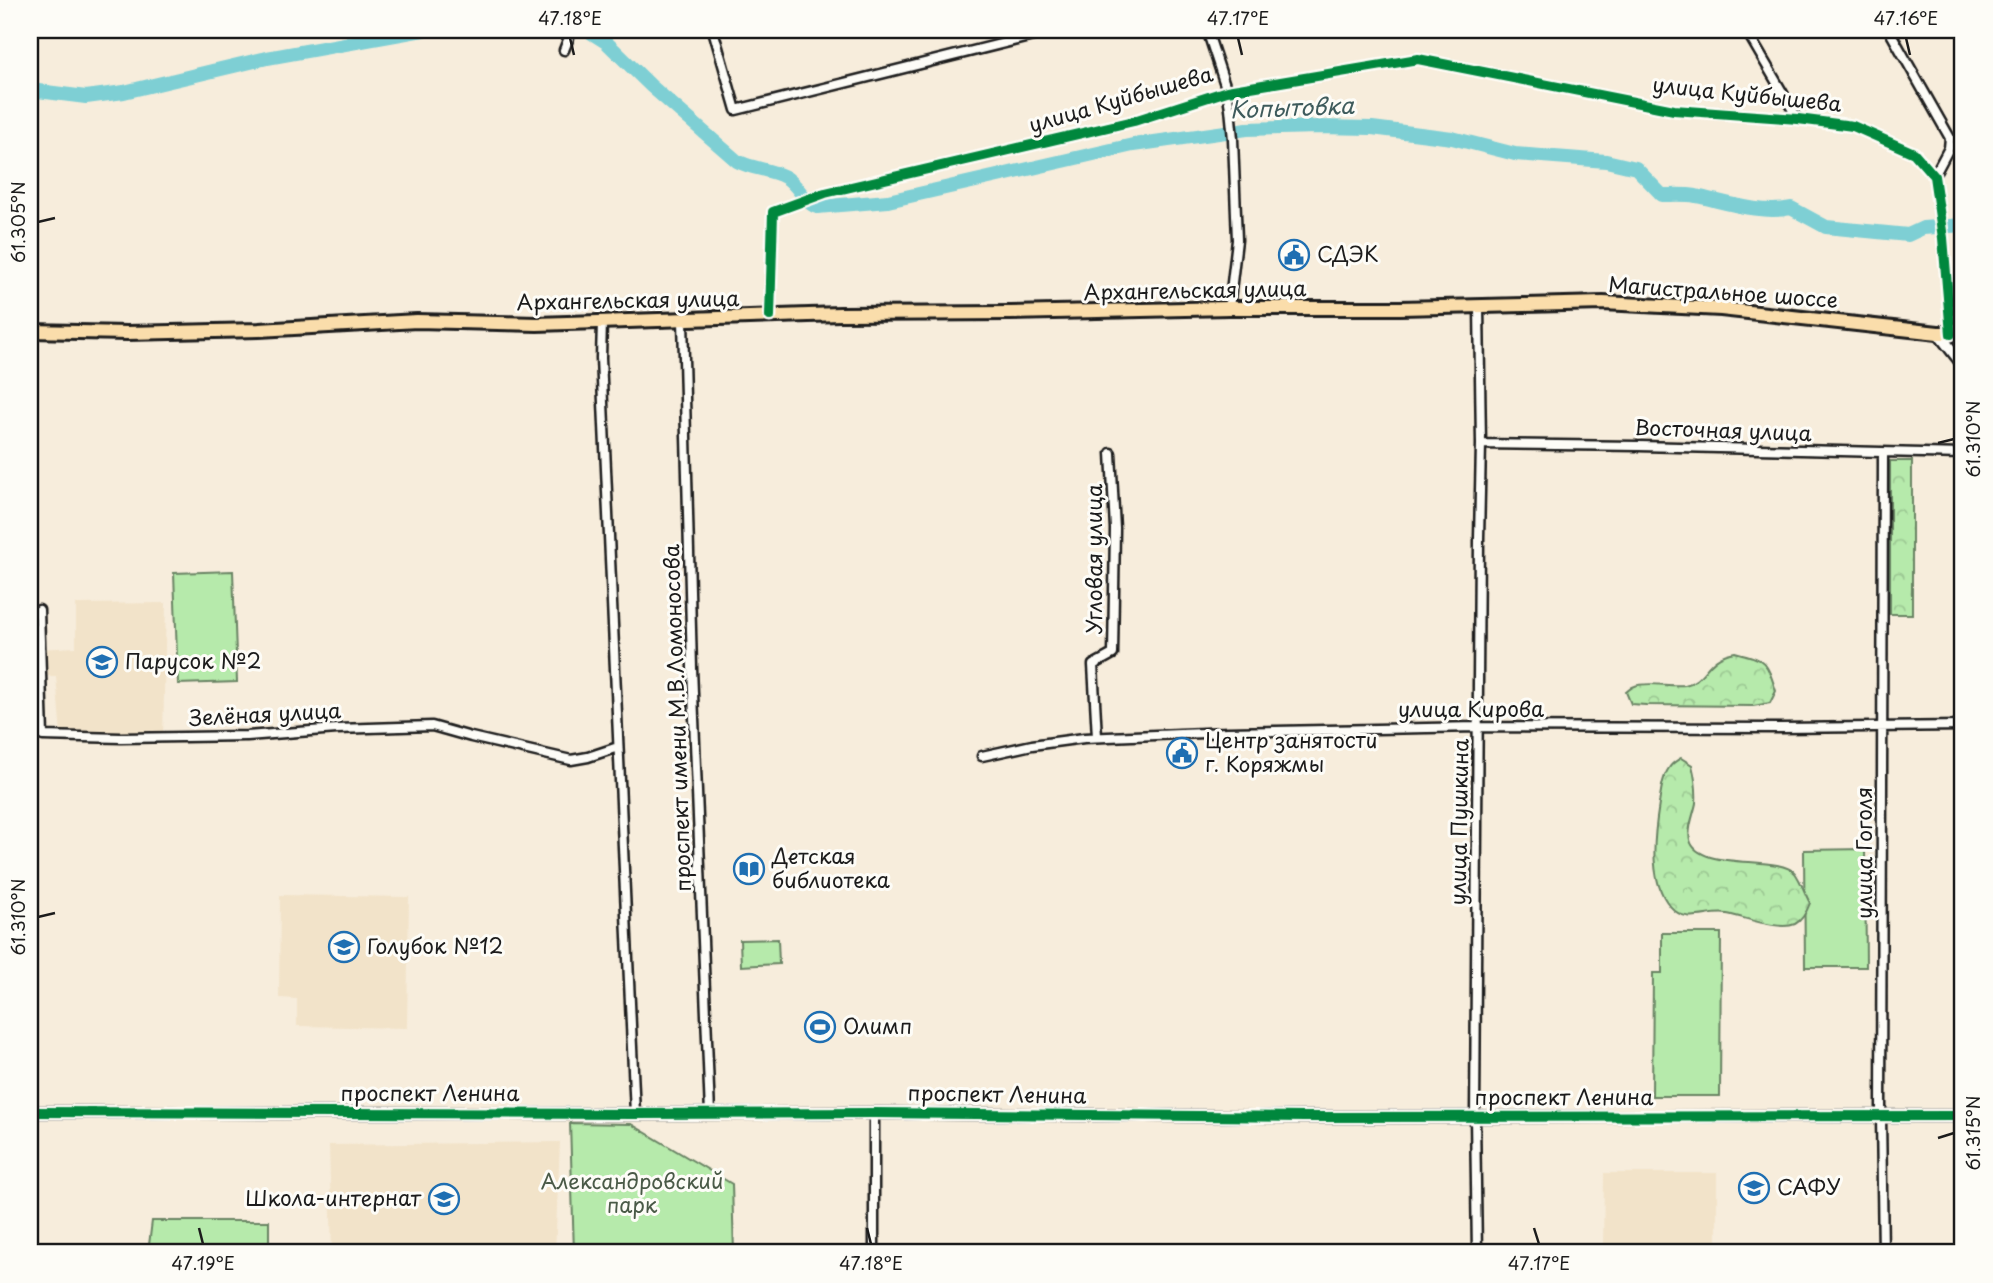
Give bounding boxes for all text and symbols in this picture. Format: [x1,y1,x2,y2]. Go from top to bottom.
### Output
text: 47.18°E [538,4,602,31]
text: 47.17°E [1207,4,1269,31]
text: 47.16°E [1874,4,1938,31]
street label: улица Куйбышева [1025,57,1216,140]
street label: улица Куйбышева [1651,67,1843,119]
water label: Копытовка [1229,87,1355,126]
text: 61.305°N [4,181,31,263]
place label: СДЭК [1317,237,1379,269]
public building icon: СДЭК [1277,238,1311,272]
street label: Магистральное шоссе [1607,267,1839,315]
street label: Архангельская улица [1083,271,1307,307]
street label: Архангельская улица [516,281,740,317]
text: 61.310°N [1959,401,1986,477]
street label: Восточная улица [1634,410,1813,448]
street label: Угловая улица [1077,483,1109,634]
street label: проспект имени М.В.Ломоносова [654,544,698,892]
place label: Парусок №2 [125,644,261,676]
school or university icon: Парусок №2 [85,645,119,679]
street label: улица Кирова [1398,692,1544,724]
street label: Зелёная улица [188,693,343,733]
place label: Центр занятости г. Коряжмы [1205,723,1377,779]
public building icon: Центр занятости г. Коряжмы [1165,736,1199,770]
street label: улица Пушкина [1441,738,1475,906]
street label: улица Гоголя [1847,787,1879,919]
place label: Детская библиотека [771,839,890,895]
library icon: Детская библиотека [732,852,766,886]
text: 61.310°N [4,879,31,955]
place label: Голубок №12 [367,929,503,961]
school or university icon: Голубок №12 [327,930,361,964]
place label: Олимп [843,1009,912,1041]
sports icon: Олимп [803,1010,837,1044]
street label: проспект Ленина [907,1075,1087,1111]
street label: проспект Ленина [341,1076,520,1108]
street label: проспект Ленина [1475,1080,1654,1112]
text: 61.315°N [1959,1095,1986,1171]
park label: Александровский парк [541,1164,723,1220]
place label: САФУ [1777,1170,1840,1202]
school or university icon: САФУ [1737,1171,1771,1205]
place label: Школа-интернат [245,1181,422,1213]
school or university icon: Школа-интернат [427,1182,461,1216]
text: 47.19°E [171,1249,235,1276]
text: 47.18°E [839,1249,903,1276]
text: 47.17°E [1508,1249,1570,1276]

